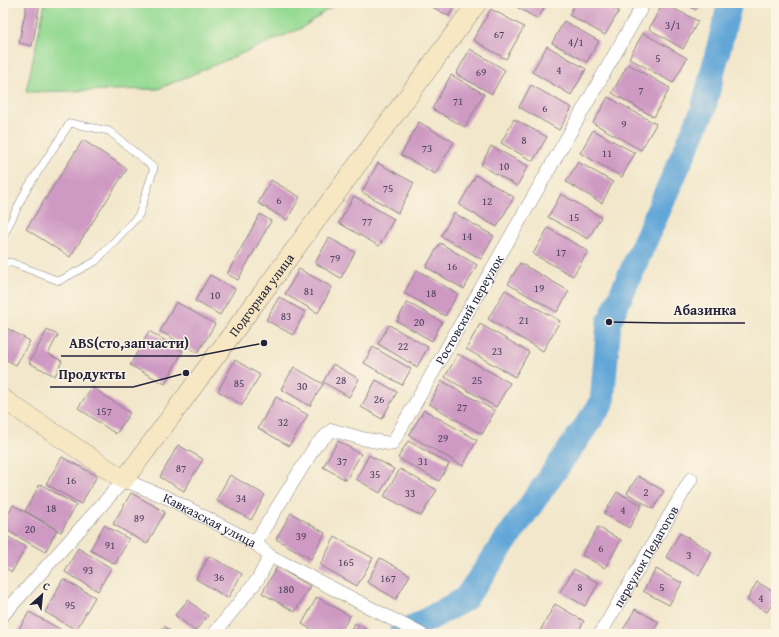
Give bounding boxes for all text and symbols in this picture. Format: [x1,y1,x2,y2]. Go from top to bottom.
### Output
house number: 3/1 [665,17,681,33]
house number: 67 [494,26,504,42]
house number: 4/1 [568,34,584,50]
house number: 5 [655,50,661,66]
house number: 4 [556,62,562,78]
house number: 69 [476,64,486,80]
house number: 7 [638,82,644,98]
house number: 71 [453,93,463,109]
house number: 6 [542,100,548,116]
house number: 9 [621,116,627,132]
house number: 8 [521,132,527,148]
house number: 73 [422,140,432,156]
house number: 11 [602,145,612,161]
house number: 10 [499,158,509,174]
house number: 75 [383,180,393,196]
house number: 6 [276,192,282,208]
house number: 12 [482,193,492,209]
house number: 15 [569,209,579,225]
house number: 77 [362,213,372,229]
house number: 14 [462,228,472,244]
house number: 17 [556,244,566,260]
street label: Подгорная улица [224,248,299,340]
house number: 79 [330,250,340,266]
street label: Ростовский переулок [430,251,508,368]
house number: 16 [447,258,457,274]
house number: 19 [534,280,544,296]
house number: 81 [304,283,314,299]
house number: 18 [426,285,436,301]
house number: 10 [210,287,220,303]
callout: Абазинка [666,297,745,323]
text: Абазинка [674,300,737,320]
house number: 83 [281,308,291,324]
house number: 21 [519,312,529,328]
house number: 20 [414,314,424,330]
callout: ABS(сто,запчасти) [61,330,197,356]
text: ABS(сто,запчасти) [69,333,189,353]
house number: 22 [398,338,408,354]
house number: 23 [492,343,502,359]
callout: Продукты [50,361,133,387]
text: Продукты [58,364,126,384]
house number: 28 [336,372,346,388]
house number: 25 [472,372,482,388]
house number: 85 [234,375,244,391]
house number: 30 [297,378,307,394]
house number: 26 [374,391,384,407]
house number: 27 [457,399,467,415]
house number: 157 [96,403,112,419]
house number: 32 [278,414,288,430]
house number: 29 [438,430,448,446]
house number: 37 [337,453,347,469]
house number: 31 [418,453,428,469]
house number: 87 [176,460,186,476]
house number: 35 [370,466,380,482]
house number: 16 [66,472,76,488]
house number: 2 [643,484,649,500]
house number: 33 [405,485,415,501]
street label: Кавказская улица [161,488,261,552]
house number: 34 [236,490,246,506]
house number: 18 [46,500,56,516]
street label: переулок Педагогов [608,502,683,611]
house number: 4 [620,502,626,518]
house number: 89 [134,510,144,526]
house number: 20 [25,521,35,537]
house number: 39 [296,528,306,544]
house number: 91 [105,537,115,553]
house number: 6 [598,540,604,556]
house number: 3 [686,547,692,563]
house number: 165 [338,554,354,570]
house number: 93 [83,562,93,578]
house number: 36 [214,569,224,585]
house number: 167 [380,570,396,586]
north arrow [22,575,62,615]
text: С [40,578,53,595]
house number: 8 [577,579,583,595]
house number: 5 [659,579,665,595]
house number: 180 [278,581,294,597]
house number: 4 [758,590,764,606]
house number: 95 [65,597,75,613]

